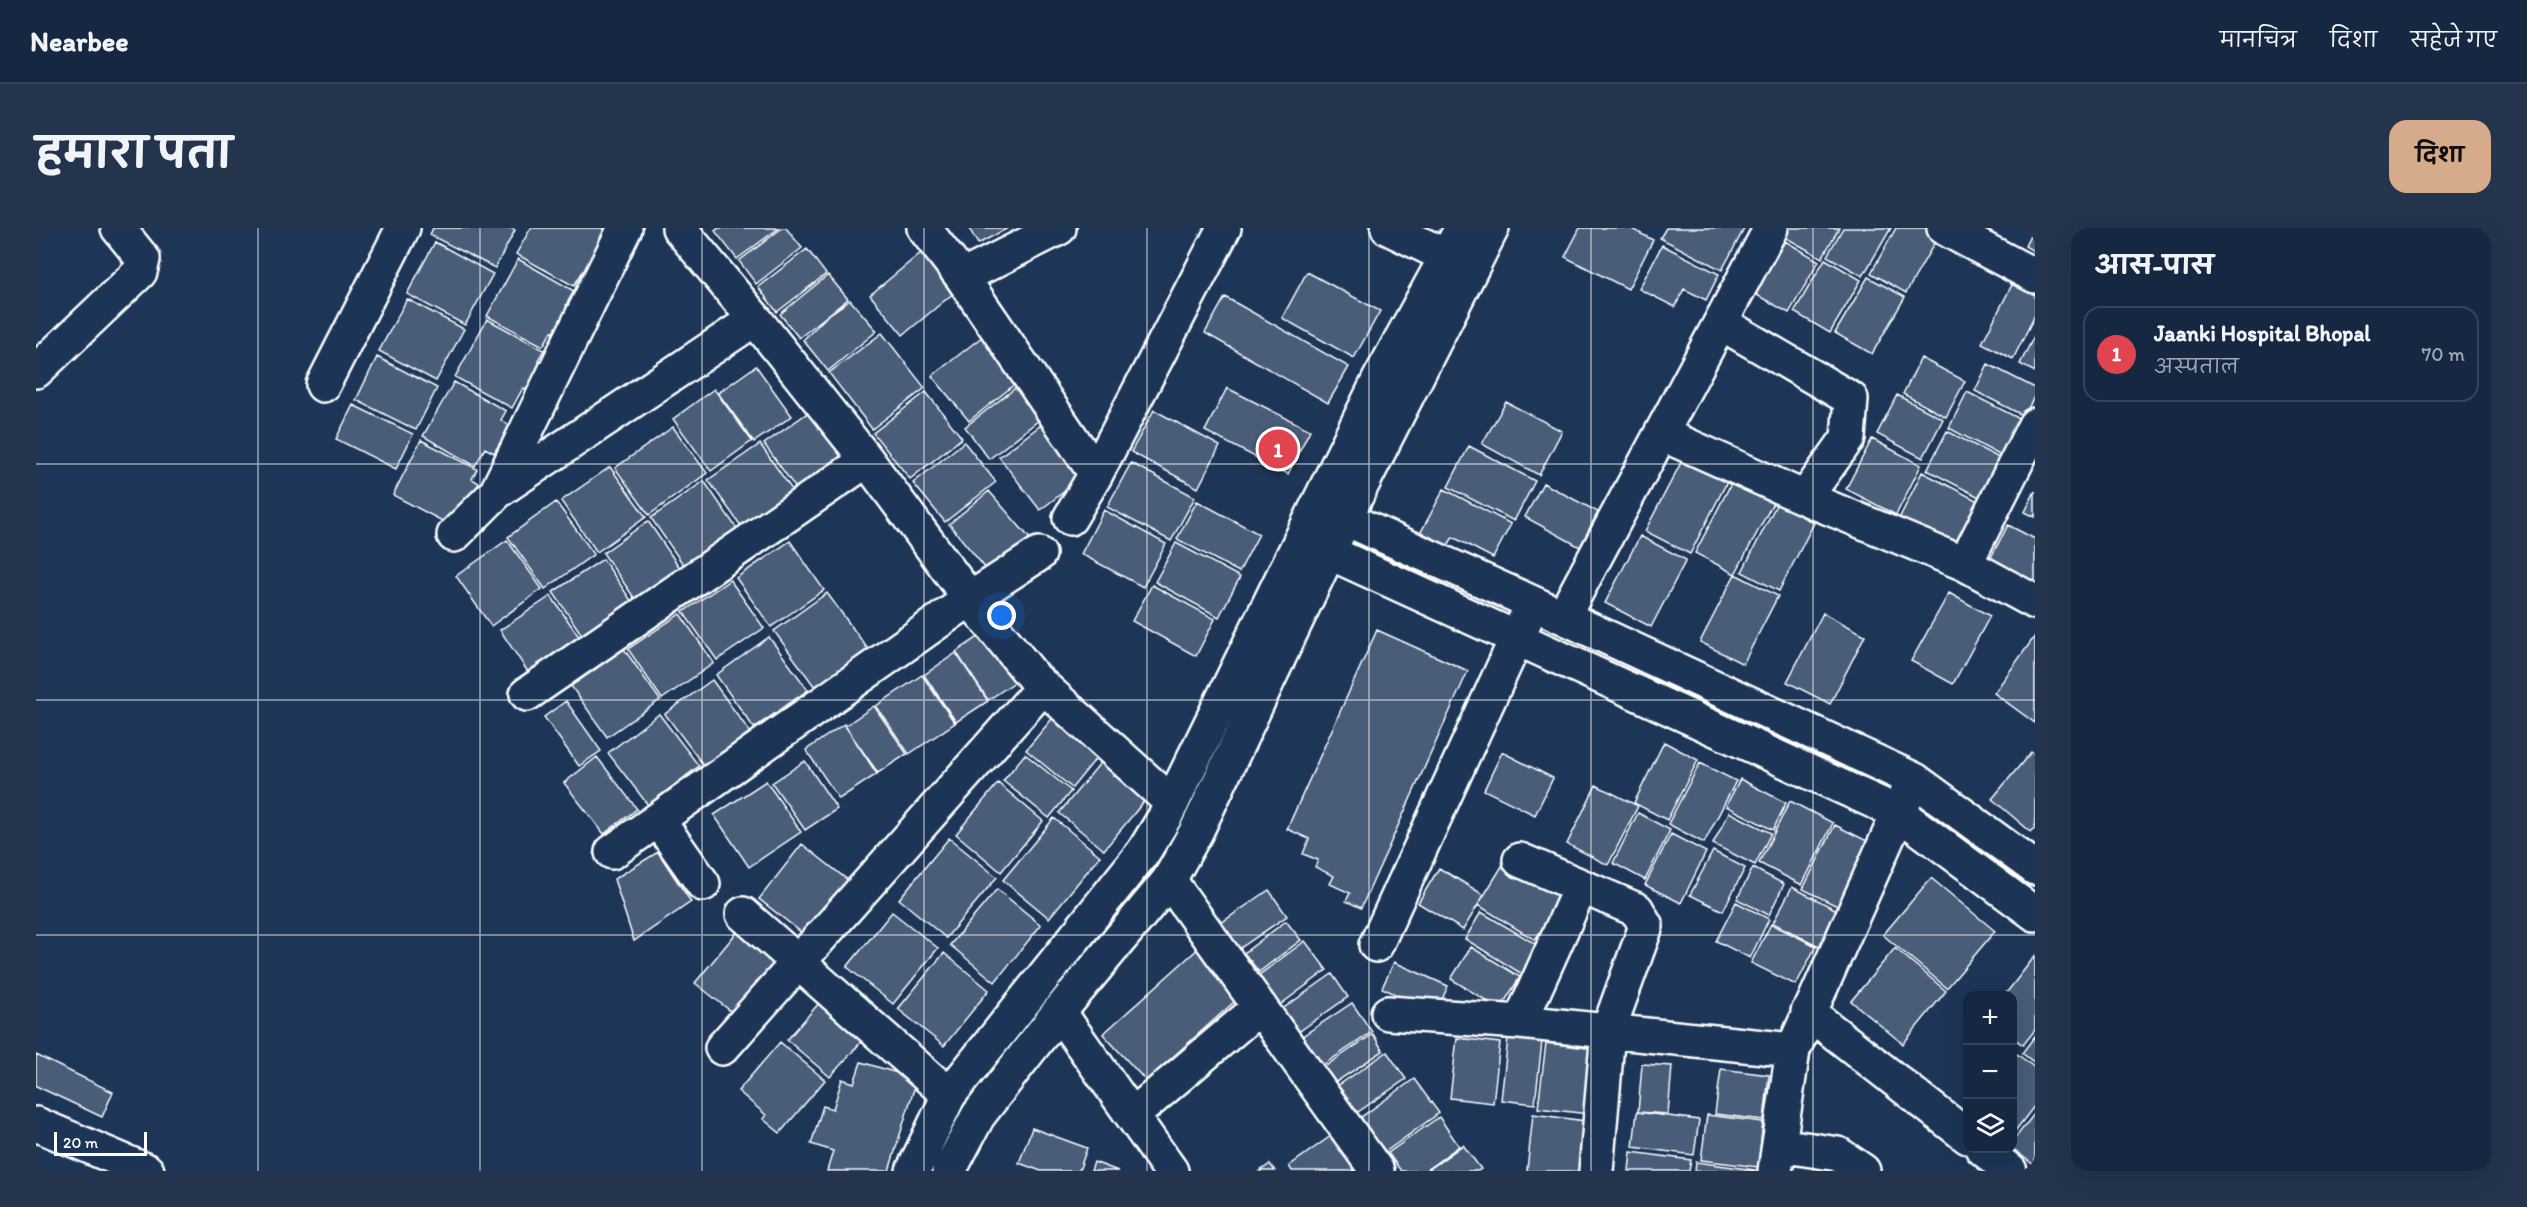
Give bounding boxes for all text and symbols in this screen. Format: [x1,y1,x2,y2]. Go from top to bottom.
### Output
text: Nearbee [30,24,129,58]
text: मानचित्र [2220,27,2297,52]
text: दिशा [2330,27,2377,52]
text: सहेजे गए [2410,27,2497,52]
button: दिशा [2389,120,2491,193]
text: हमारा पता [36,127,232,178]
text: आस-पास [2095,249,2214,281]
text: Jaanki Hospital Bhopal [2154,320,2370,347]
text: 1 [2112,342,2121,366]
text: 70 m [2421,342,2465,366]
text: अस्पताल [2154,354,2239,378]
pin: 1 [1258,426,1298,472]
your location [987,601,1016,630]
map controls [1963,991,2017,1153]
button: + [1963,991,2017,1045]
button: − [1963,1045,2017,1099]
button: layers [1963,1099,2017,1153]
scale bar [54,1129,147,1156]
text: 20 m [63,1133,98,1152]

